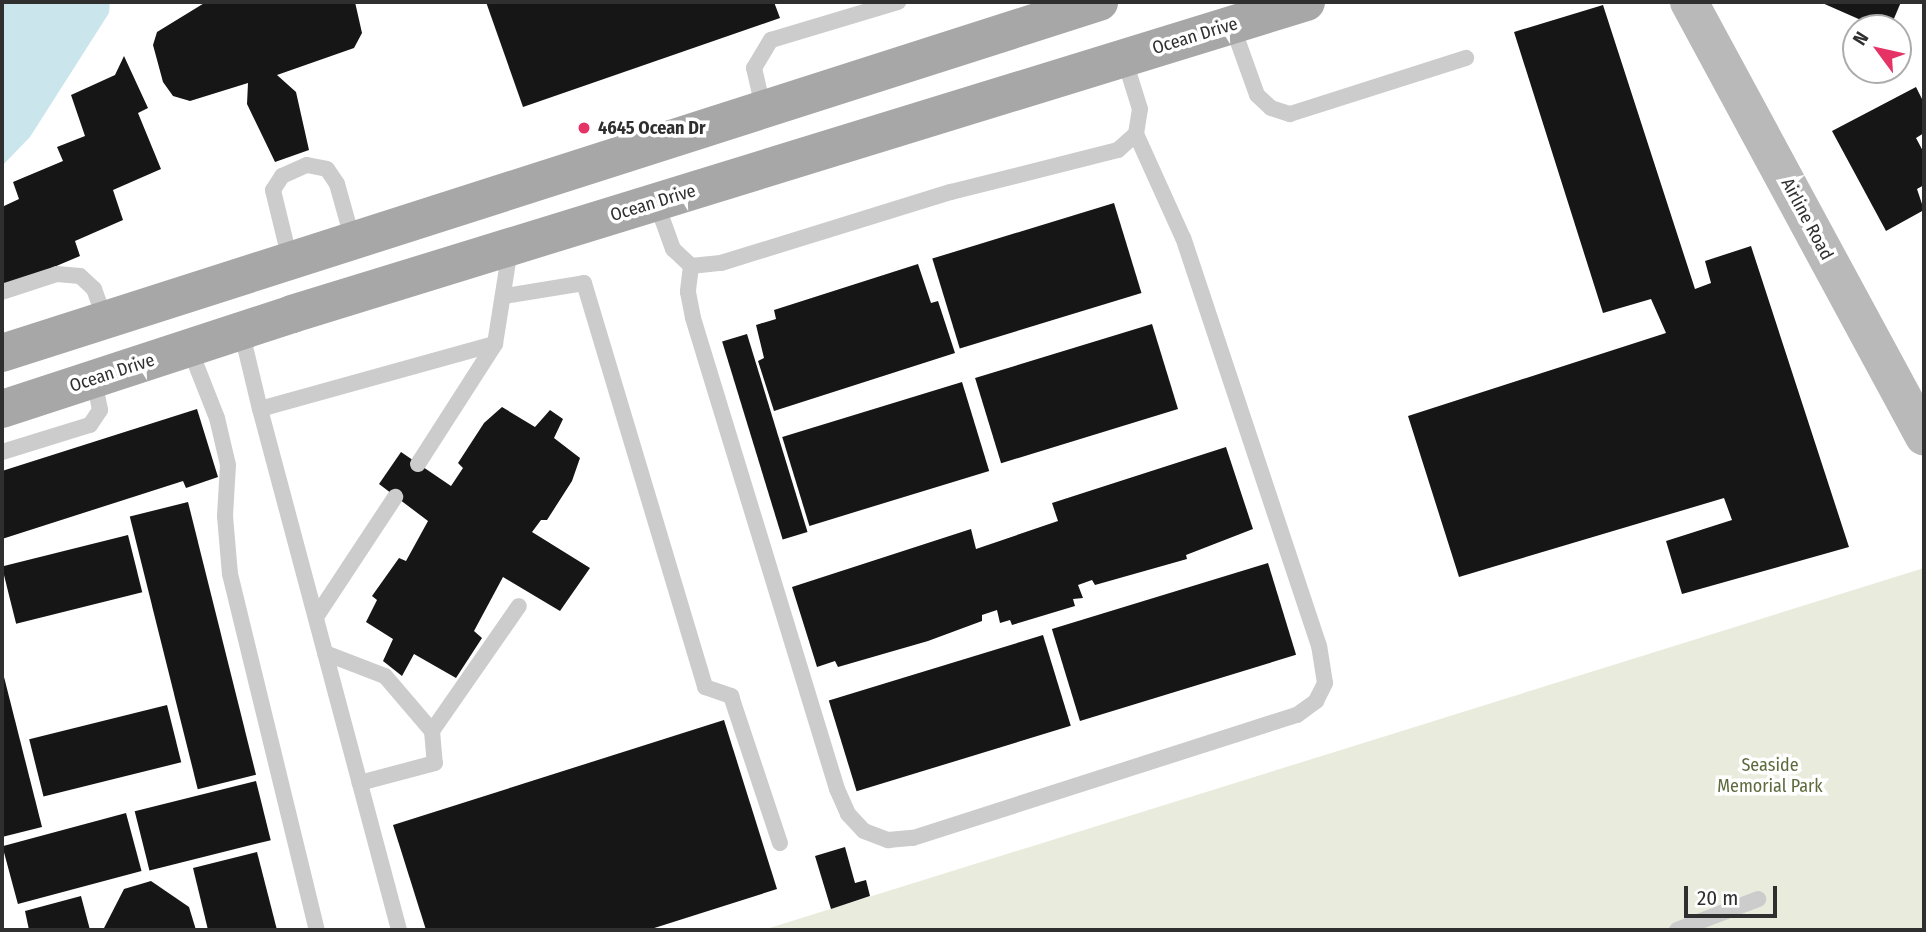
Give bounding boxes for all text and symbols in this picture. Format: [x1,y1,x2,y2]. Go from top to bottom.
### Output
street label: Ocean Drive [1150,13,1240,59]
north arrow [1842,14,1912,84]
text: N [1848,27,1873,49]
place label: 4645 Ocean Dr [598,117,706,139]
marker: 4645 Ocean Dr [576,120,592,136]
street label: Airline Road [1776,174,1838,264]
street label: Ocean Drive [608,180,698,226]
street label: Ocean Drive [67,349,157,397]
park label: Seaside Memorial Park [1717,755,1823,798]
scale bar [1688,872,1781,916]
text: 20 m [1697,885,1738,911]

